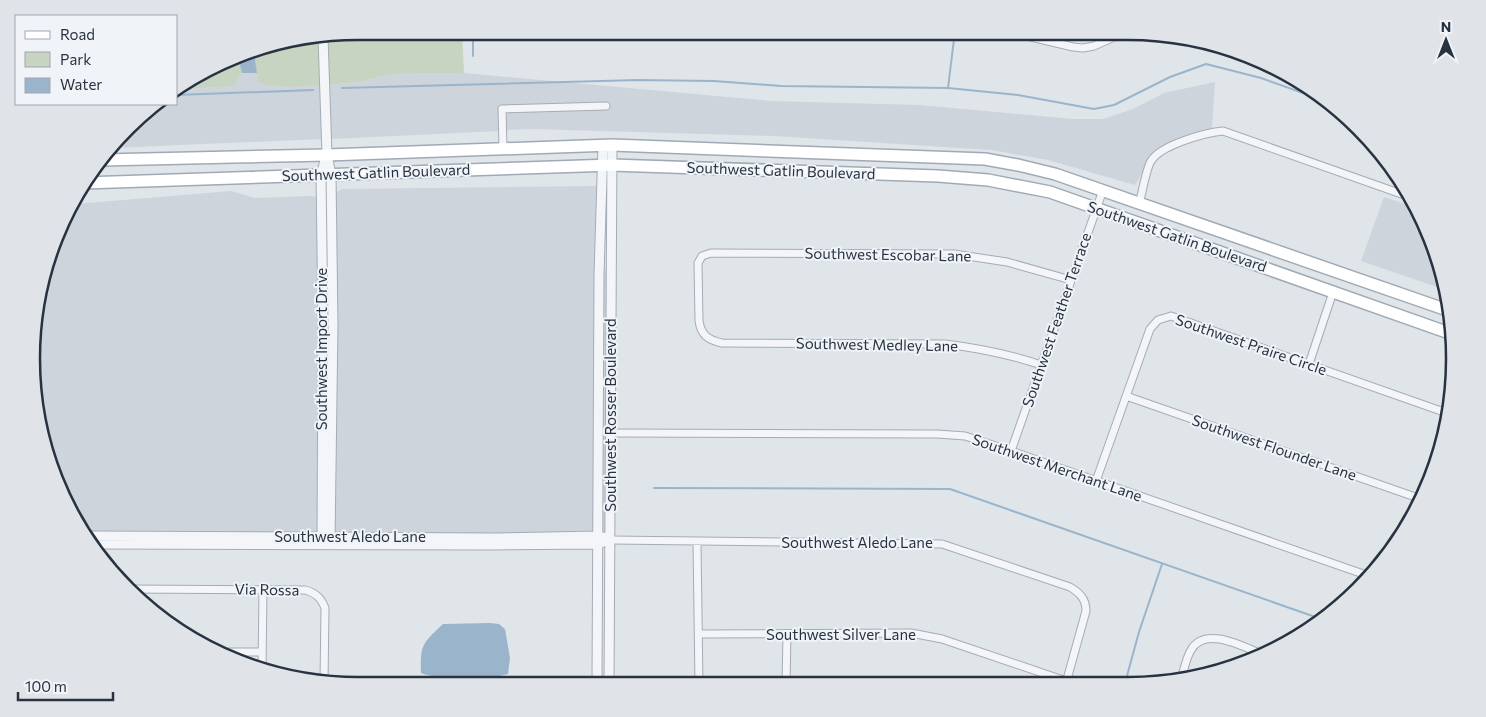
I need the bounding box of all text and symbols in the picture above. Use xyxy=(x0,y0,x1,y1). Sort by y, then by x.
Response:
legend xyxy=(15,15,178,105)
north arrow xyxy=(1421,15,1471,65)
text: N xyxy=(1441,18,1451,35)
text: Road xyxy=(60,25,95,43)
text: Park xyxy=(60,50,91,68)
text: Water xyxy=(60,75,102,93)
street label: Southwest Gatlin Boulevard xyxy=(686,158,876,182)
street label: Southwest Gatlin Boulevard xyxy=(281,160,471,184)
street label: Southwest Gatlin Boulevard xyxy=(1085,197,1269,275)
street label: Southwest Feather Terrace xyxy=(1018,230,1094,409)
street label: Southwest Escobar Lane xyxy=(804,244,972,264)
street label: Southwest Import Drive xyxy=(312,268,330,430)
street label: Southwest Praire Circle xyxy=(1173,310,1329,378)
street label: Southwest Rosser Boulevard xyxy=(601,318,619,512)
street label: Southwest Medley Lane xyxy=(796,334,958,354)
street label: Southwest Flounder Lane xyxy=(1190,410,1359,484)
street label: Southwest Merchant Lane xyxy=(970,429,1145,505)
street label: Southwest Aledo Lane xyxy=(274,527,426,545)
street label: Southwest Aledo Lane xyxy=(781,533,933,551)
street label: Via Rossa xyxy=(235,579,300,599)
street label: Southwest Silver Lane xyxy=(766,625,916,643)
scale bar xyxy=(18,670,112,702)
text: 100 m xyxy=(25,677,67,695)

